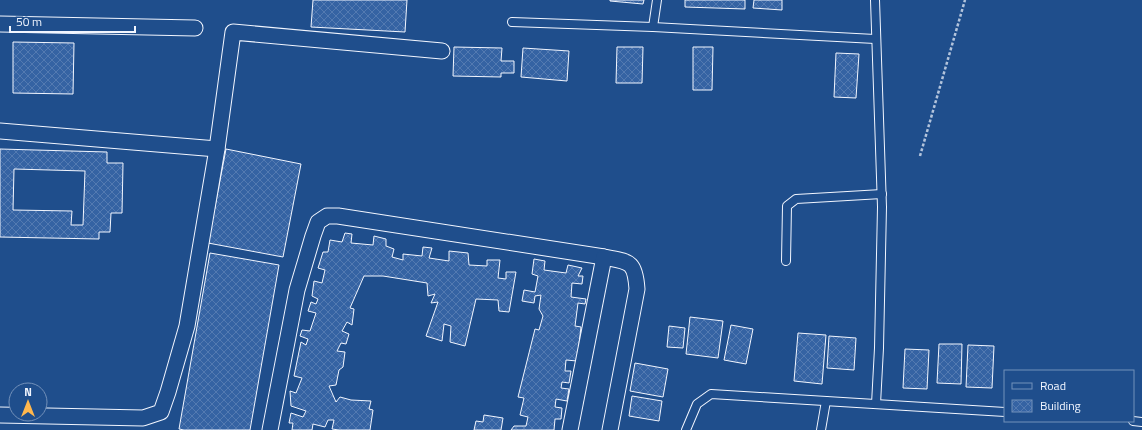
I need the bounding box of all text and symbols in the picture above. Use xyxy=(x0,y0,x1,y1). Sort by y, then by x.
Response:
scale bar xyxy=(10,8,135,34)
text: 50 m xyxy=(16,12,42,31)
legend xyxy=(1004,370,1134,422)
text: Road xyxy=(1040,376,1066,395)
north arrow xyxy=(8,382,48,422)
text: N xyxy=(24,384,32,400)
text: Building xyxy=(1040,396,1081,415)

